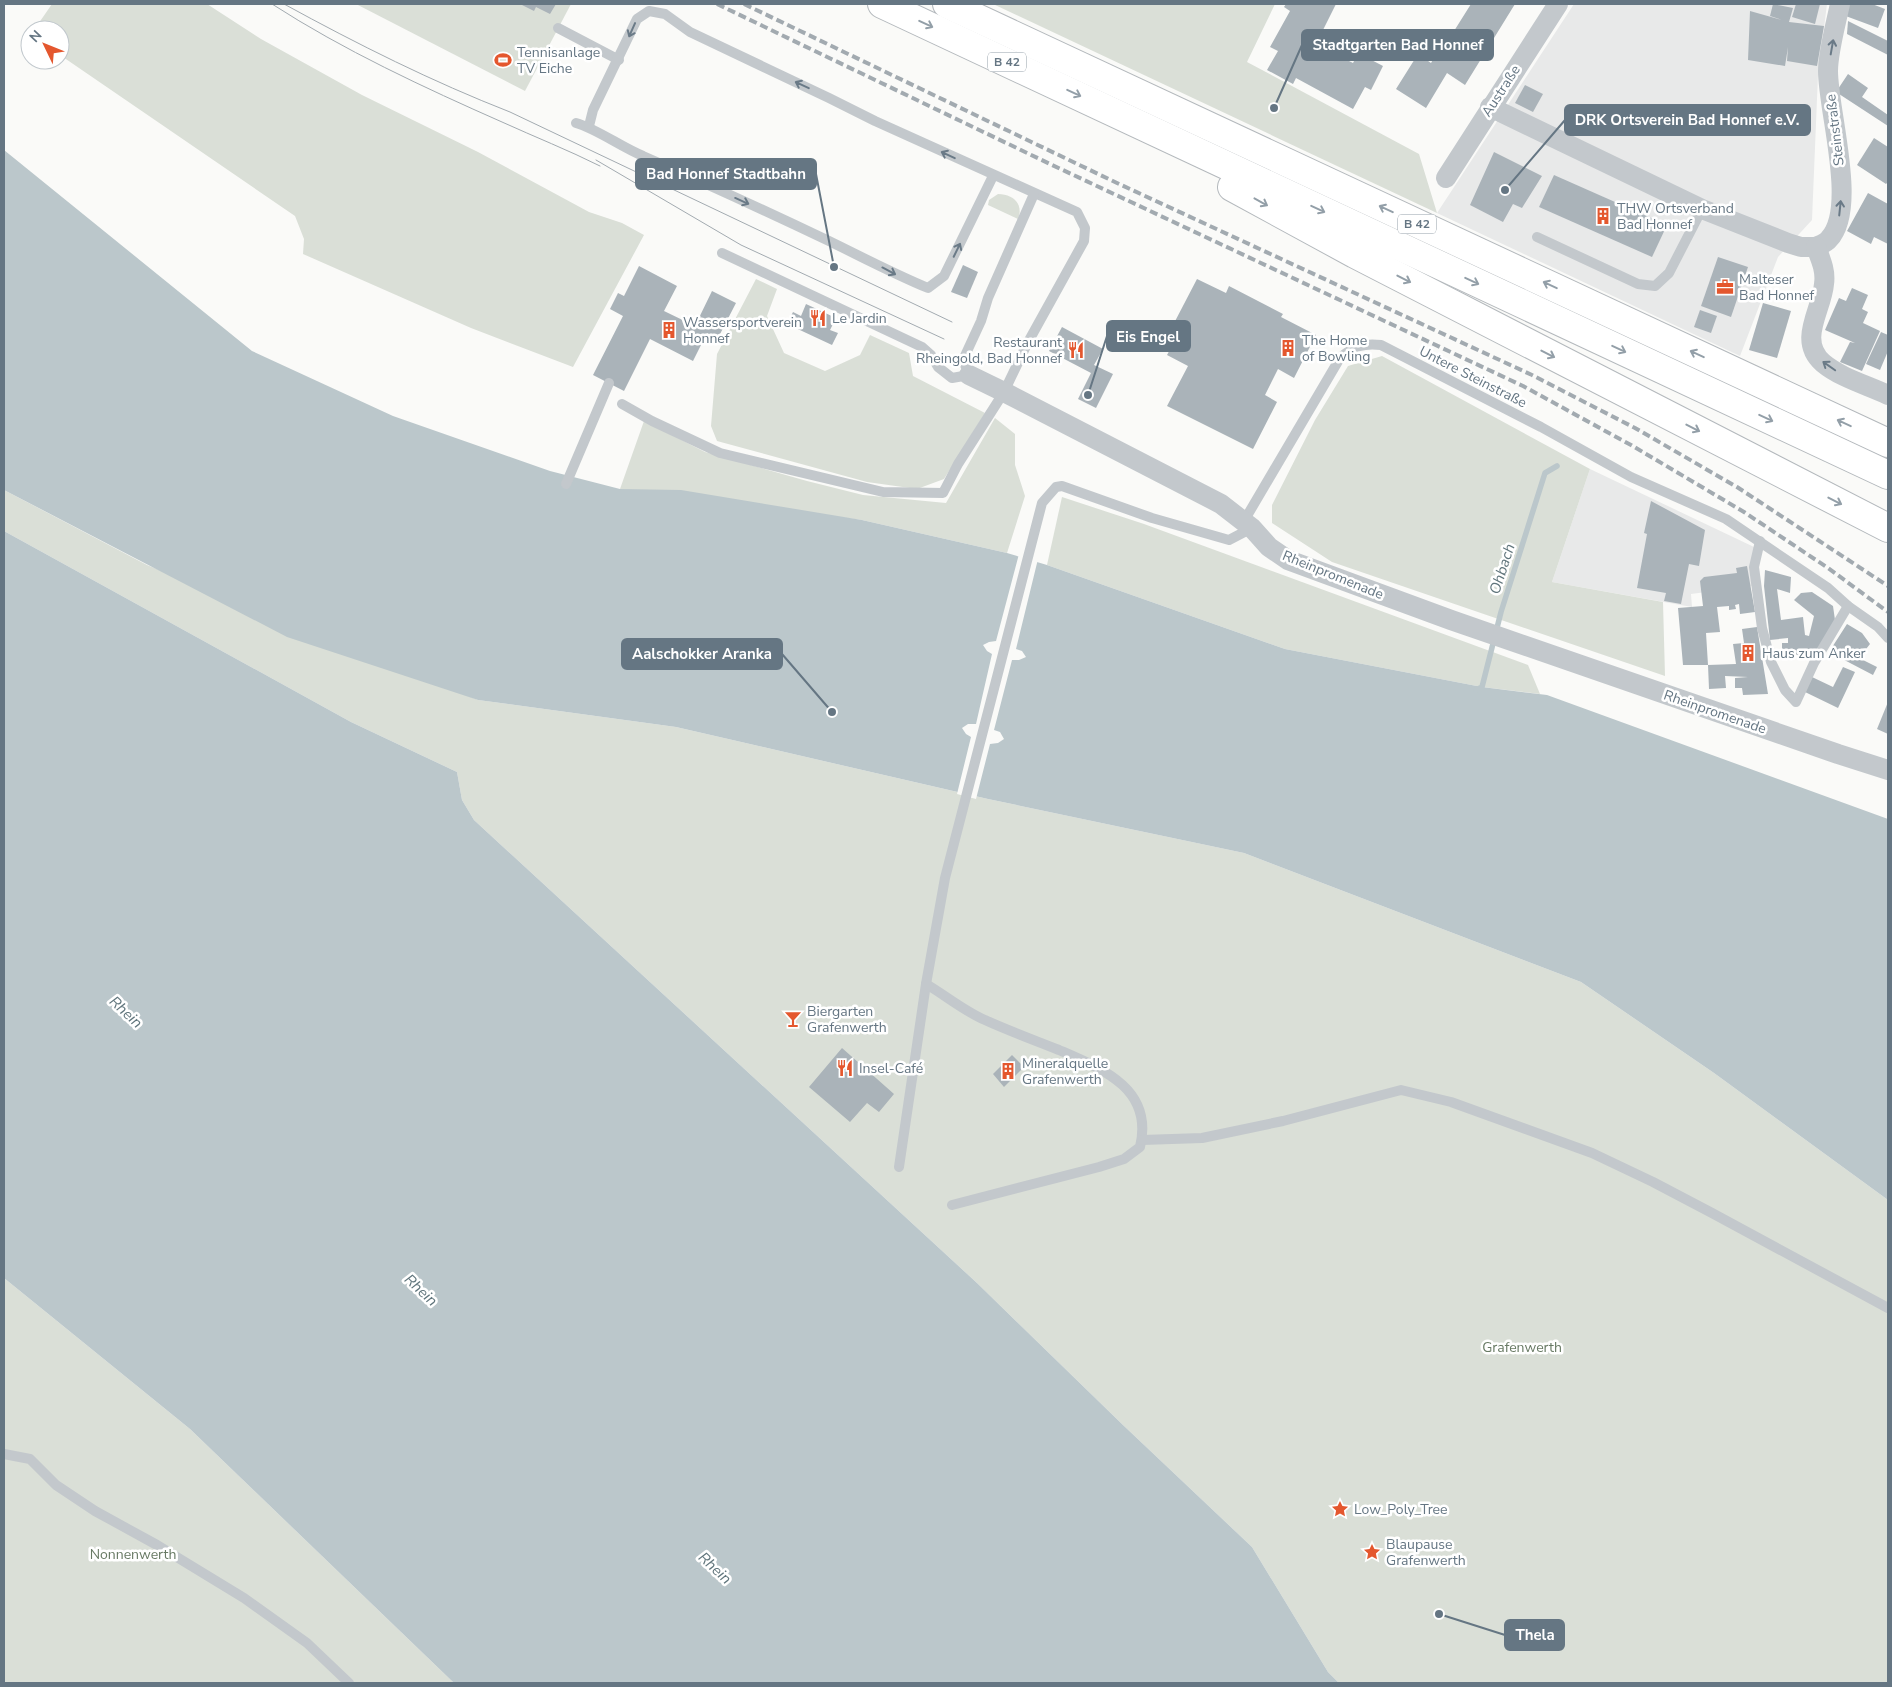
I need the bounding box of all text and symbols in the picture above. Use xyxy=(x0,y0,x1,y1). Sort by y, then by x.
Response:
north arrow xyxy=(20,20,70,70)
one-way arrow xyxy=(918,20,933,30)
one-way arrow xyxy=(627,22,636,37)
text: N xyxy=(25,26,46,47)
callout: Stadtgarten Bad Honnef xyxy=(1302,30,1493,60)
text: Stadtgarten Bad Honnef xyxy=(1312,35,1484,55)
one-way arrow xyxy=(1828,39,1838,55)
place label: Tennisanlage TV Eiche xyxy=(517,43,600,78)
sports icon: Tennisanlage TV Eiche xyxy=(493,50,513,70)
road number: B 42 xyxy=(988,52,1026,72)
street label: Austraße xyxy=(1477,61,1525,121)
one-way arrow xyxy=(795,79,810,89)
one-way arrow xyxy=(1066,89,1081,99)
street label: Steinstraße xyxy=(1821,93,1849,167)
callout: DRK Ortsverein Bad Honnef e.V. xyxy=(1565,105,1810,135)
text: DRK Ortsverein Bad Honnef e.V. xyxy=(1575,110,1799,130)
one-way arrow xyxy=(941,150,956,160)
callout: Bad Honnef Stadtbahn xyxy=(636,159,816,189)
text: Bad Honnef Stadtbahn xyxy=(646,164,806,184)
one-way arrow xyxy=(734,197,749,207)
one-way arrow xyxy=(1253,198,1267,208)
place label: THW Ortsverband Bad Honnef xyxy=(1617,199,1734,234)
one-way arrow xyxy=(1835,201,1845,217)
one-way arrow xyxy=(1310,204,1325,214)
one-way arrow xyxy=(1379,204,1394,214)
building icon: THW Ortsverband Bad Honnef xyxy=(1593,206,1613,226)
road number: B 42 xyxy=(1398,214,1436,233)
one-way arrow xyxy=(953,243,962,258)
one-way arrow xyxy=(881,267,896,276)
place label: Malteser Bad Honnef xyxy=(1739,270,1814,305)
one-way arrow xyxy=(1396,275,1411,284)
one-way arrow xyxy=(1464,276,1479,286)
office icon: Malteser Bad Honnef xyxy=(1715,277,1735,297)
one-way arrow xyxy=(1543,280,1558,290)
restaurant icon: Le Jardin xyxy=(808,308,828,328)
place label: Le Jardin xyxy=(832,309,887,328)
place label: Wassersportverein Honnef xyxy=(683,313,802,348)
building icon: Wassersportverein Honnef xyxy=(659,320,679,340)
callout: Eis Engel xyxy=(1107,321,1190,351)
text: Eis Engel xyxy=(1116,327,1180,347)
place label: The Home of Bowling xyxy=(1302,331,1370,366)
place label: Restaurant Rheingold, Bad Honnef xyxy=(916,333,1062,368)
building icon: The Home of Bowling xyxy=(1278,338,1298,358)
restaurant icon: Restaurant Rheingold, Bad Honnef xyxy=(1066,340,1086,360)
street label: Untere Steinstraße xyxy=(1416,342,1530,412)
one-way arrow xyxy=(1611,345,1626,355)
one-way arrow xyxy=(1690,349,1705,358)
one-way arrow xyxy=(1540,350,1555,359)
one-way arrow xyxy=(1822,361,1836,371)
one-way arrow xyxy=(1758,414,1773,423)
one-way arrow xyxy=(1837,417,1852,427)
one-way arrow xyxy=(1685,423,1700,433)
one-way arrow xyxy=(1827,497,1842,506)
water label: Ohbach xyxy=(1484,541,1520,597)
street label: Rheinpromenade xyxy=(1280,546,1386,604)
callout: Aalschokker Aranka xyxy=(622,639,782,669)
building icon: Haus zum Anker xyxy=(1738,643,1758,663)
text: Aalschokker Aranka xyxy=(632,644,772,664)
place label: Haus zum Anker xyxy=(1762,644,1866,663)
street label: Rheinpromenade xyxy=(1661,686,1769,738)
water label: Rhein xyxy=(105,992,147,1032)
place label: Biergarten Grafenwerth xyxy=(807,1002,887,1037)
bar icon: Biergarten Grafenwerth xyxy=(783,1009,803,1029)
place label: Mineralquelle Grafenwerth xyxy=(1022,1054,1108,1089)
restaurant icon: Insel-Café xyxy=(835,1058,855,1078)
place label: Insel-Café xyxy=(859,1059,923,1078)
building icon: Mineralquelle Grafenwerth xyxy=(998,1061,1018,1081)
water label: Rhein xyxy=(400,1270,442,1310)
park label: Grafenwerth xyxy=(1482,1338,1562,1357)
place icon: Low_Poly_Tree xyxy=(1330,1499,1350,1519)
place label: Low_Poly_Tree xyxy=(1354,1500,1447,1519)
place label: Blaupause Grafenwerth xyxy=(1386,1535,1466,1570)
place icon: Blaupause Grafenwerth xyxy=(1362,1542,1382,1562)
park label: Nonnenwerth xyxy=(90,1545,176,1564)
water label: Rhein xyxy=(694,1548,736,1588)
callout: Thela xyxy=(1505,1620,1564,1650)
text: Thela xyxy=(1515,1625,1555,1645)

